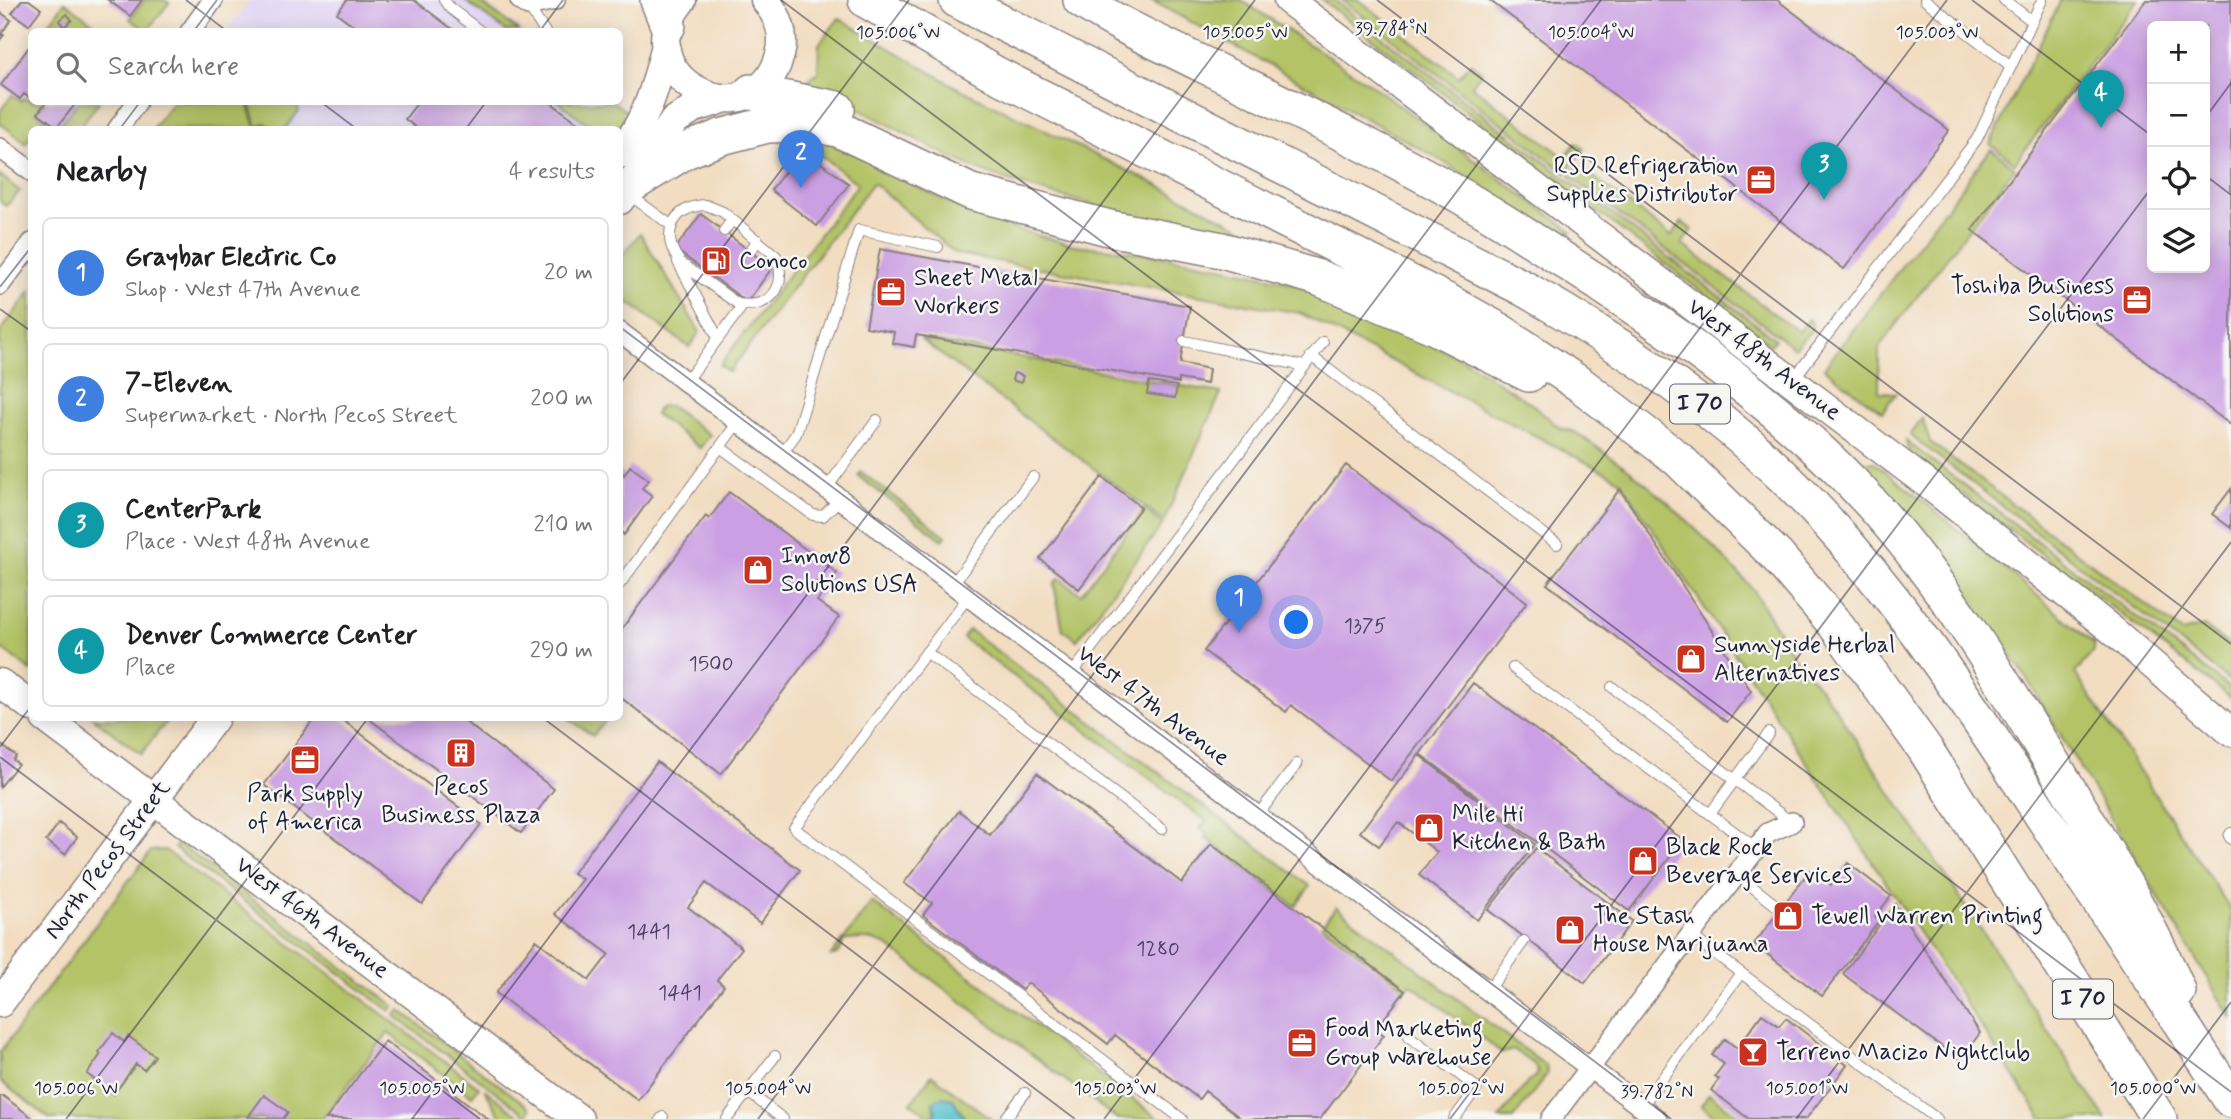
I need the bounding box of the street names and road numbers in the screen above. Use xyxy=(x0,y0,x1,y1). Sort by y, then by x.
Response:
street label: West 48th Avenue xyxy=(1681,292,1847,428)
road number: I 70 xyxy=(1670,384,1730,424)
street label: West 47th Avenue xyxy=(1070,638,1236,774)
street label: North Pecos Street xyxy=(38,774,178,946)
street label: West 46th Avenue xyxy=(229,850,395,986)
road number: I 70 xyxy=(2053,980,2113,1018)

